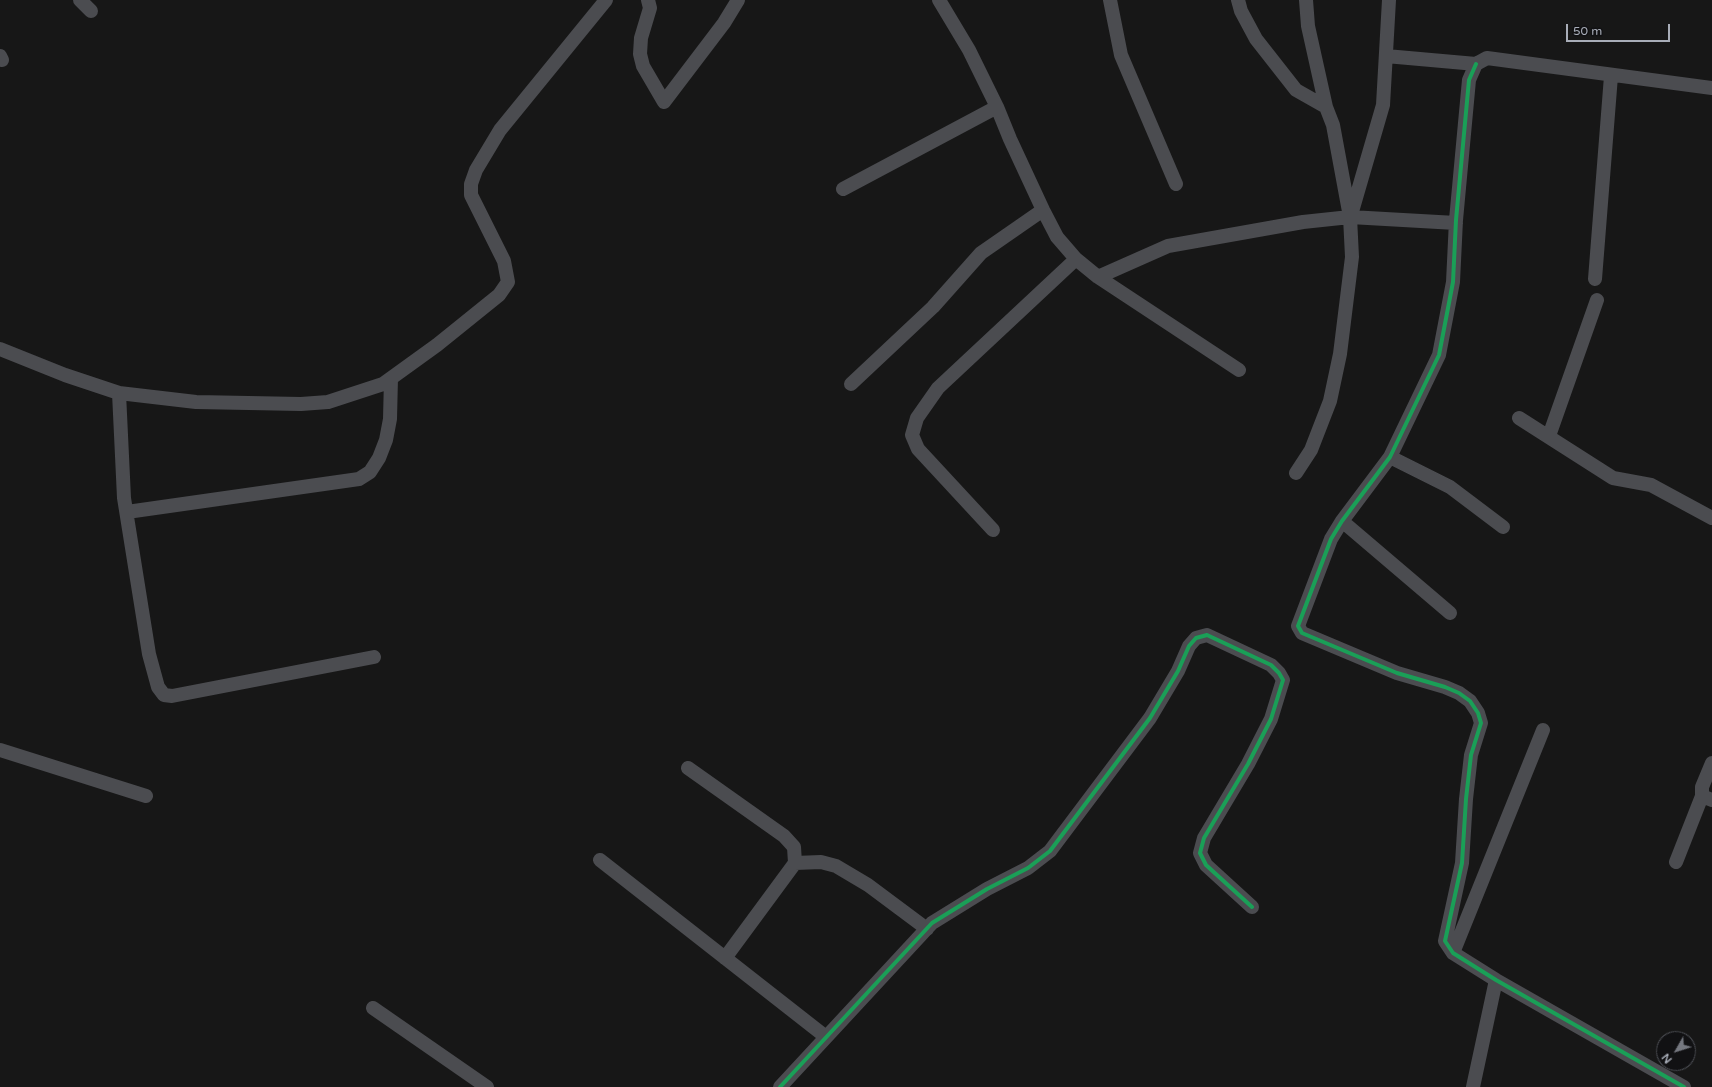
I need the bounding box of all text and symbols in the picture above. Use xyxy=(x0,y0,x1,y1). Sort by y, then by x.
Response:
scale bar xyxy=(1568,16,1672,42)
text: 50 m xyxy=(1573,24,1602,38)
north arrow xyxy=(1656,1031,1696,1071)
text: N xyxy=(1659,1051,1675,1066)

